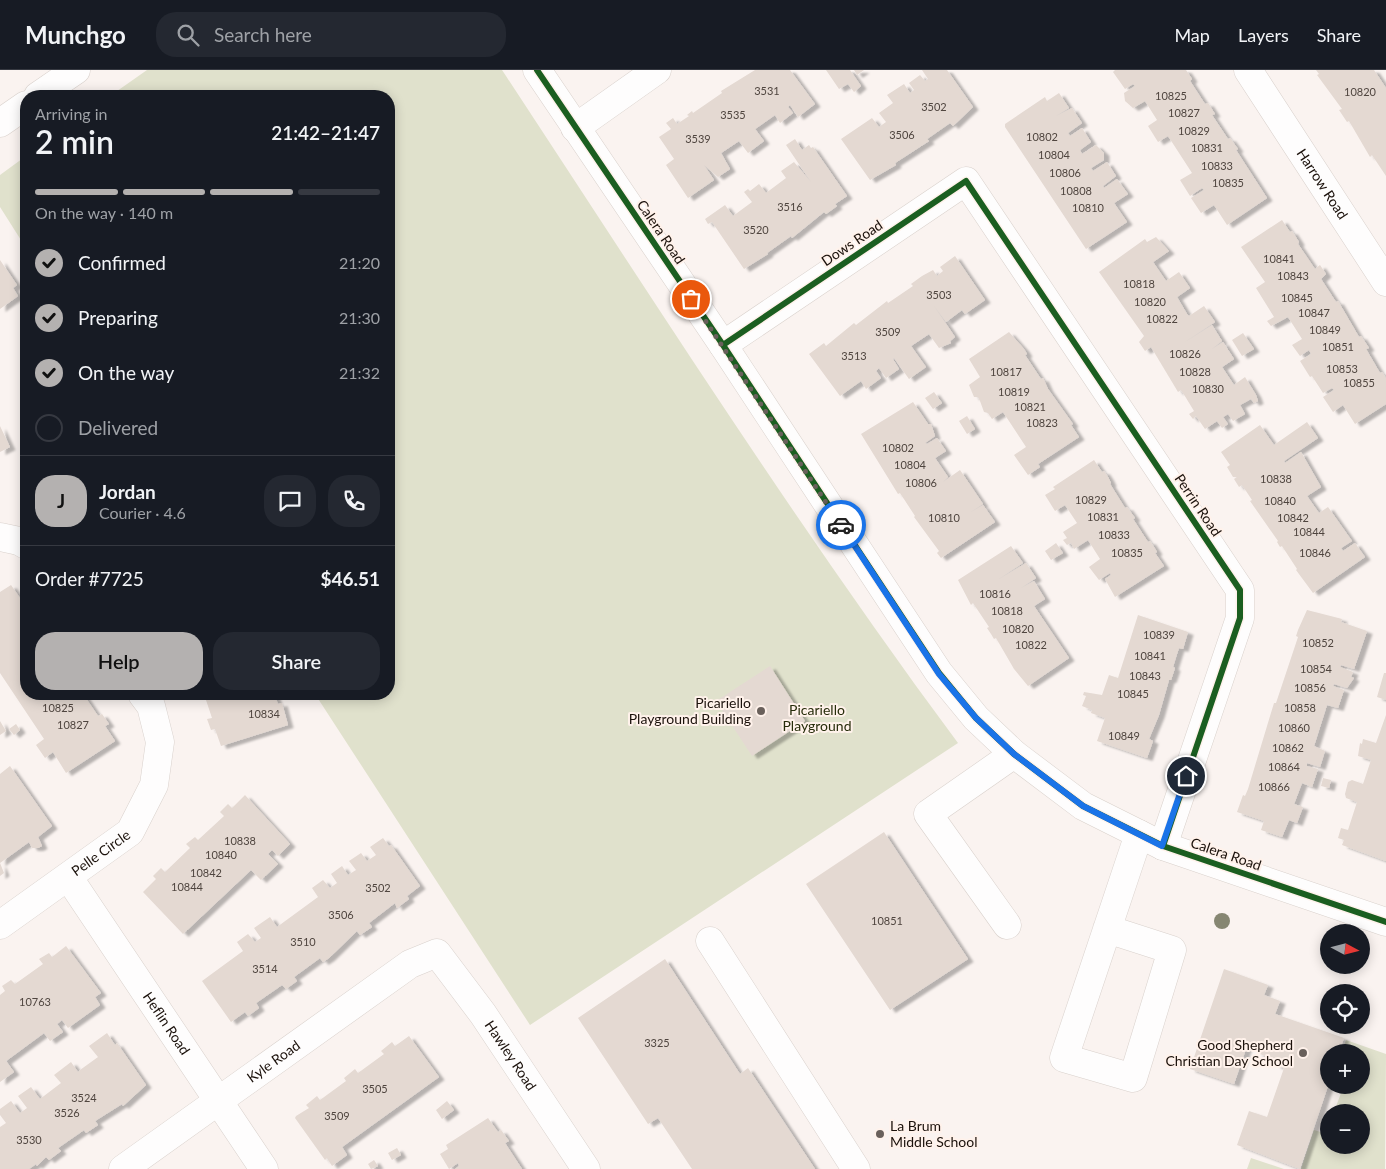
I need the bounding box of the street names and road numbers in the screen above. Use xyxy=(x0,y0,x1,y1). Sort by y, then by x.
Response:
street label: Harrow Road xyxy=(1293,145,1352,222)
street label: Calera Road xyxy=(634,196,689,267)
street label: Dows Road xyxy=(818,216,886,269)
street label: Perrin Road xyxy=(1171,470,1225,539)
street label: Pelle Circle xyxy=(68,826,133,879)
street label: Calera Road xyxy=(1189,834,1264,874)
street label: Heflin Road xyxy=(140,988,194,1058)
street label: Hawley Road xyxy=(482,1017,540,1093)
street label: Kyle Road xyxy=(243,1036,303,1086)

